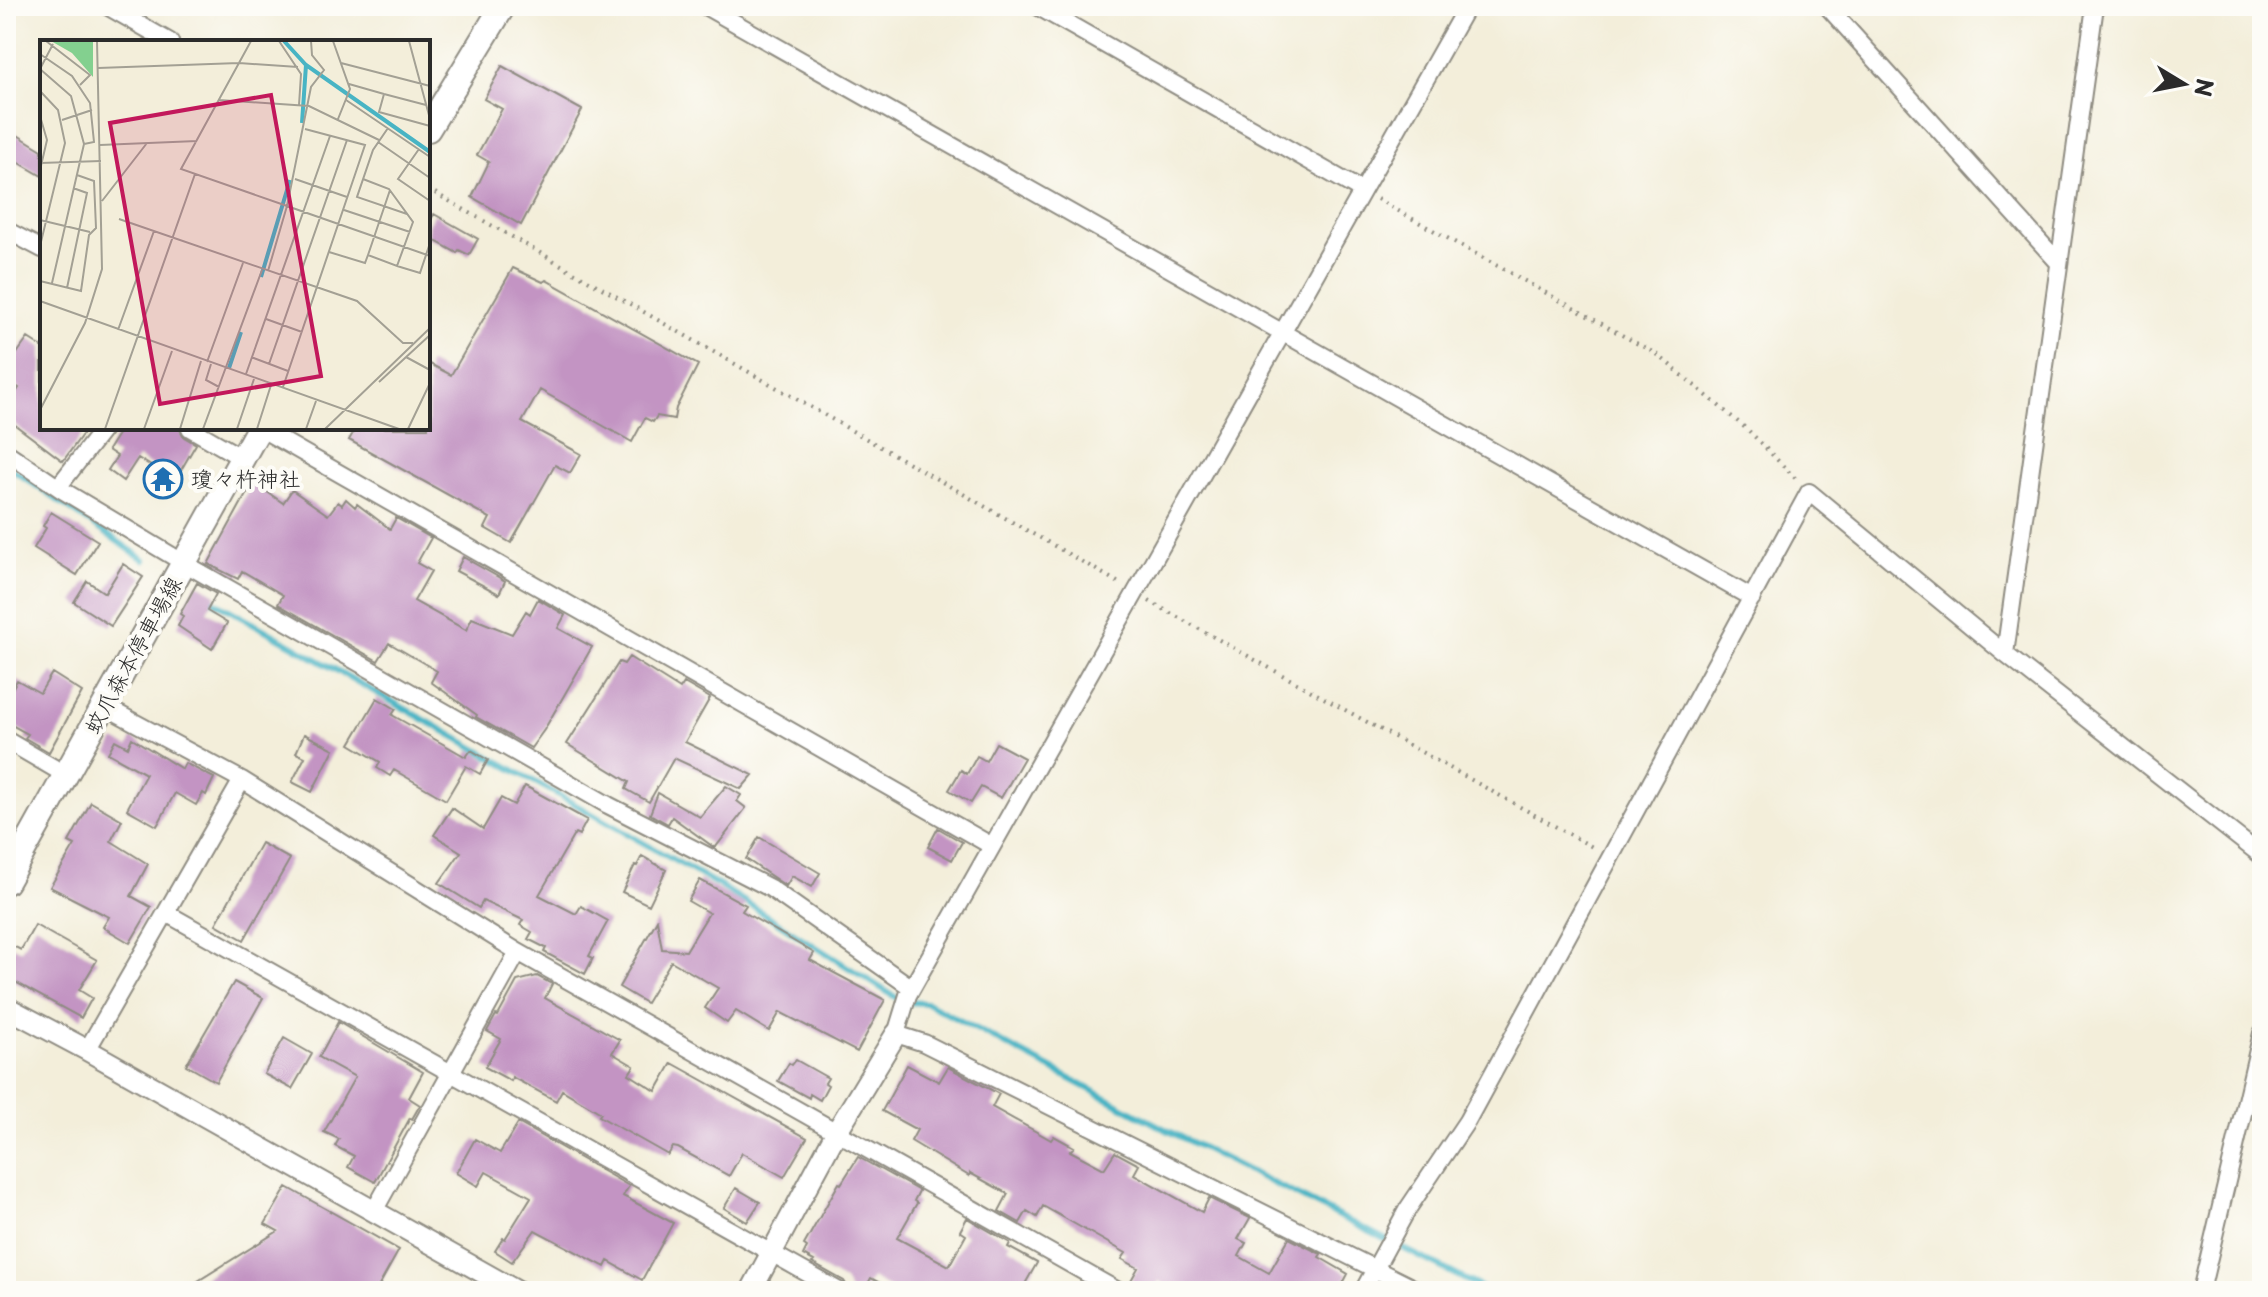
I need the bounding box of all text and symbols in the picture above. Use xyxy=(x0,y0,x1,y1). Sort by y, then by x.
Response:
inset map xyxy=(40,40,430,430)
north arrow xyxy=(2144,44,2224,124)
text: N xyxy=(2187,76,2223,99)
temple icon: 瓊々杵神社 xyxy=(142,458,184,500)
place label: 瓊々杵神社 xyxy=(191,461,301,494)
street label: 蚊爪森本停車場線 xyxy=(75,569,189,739)

